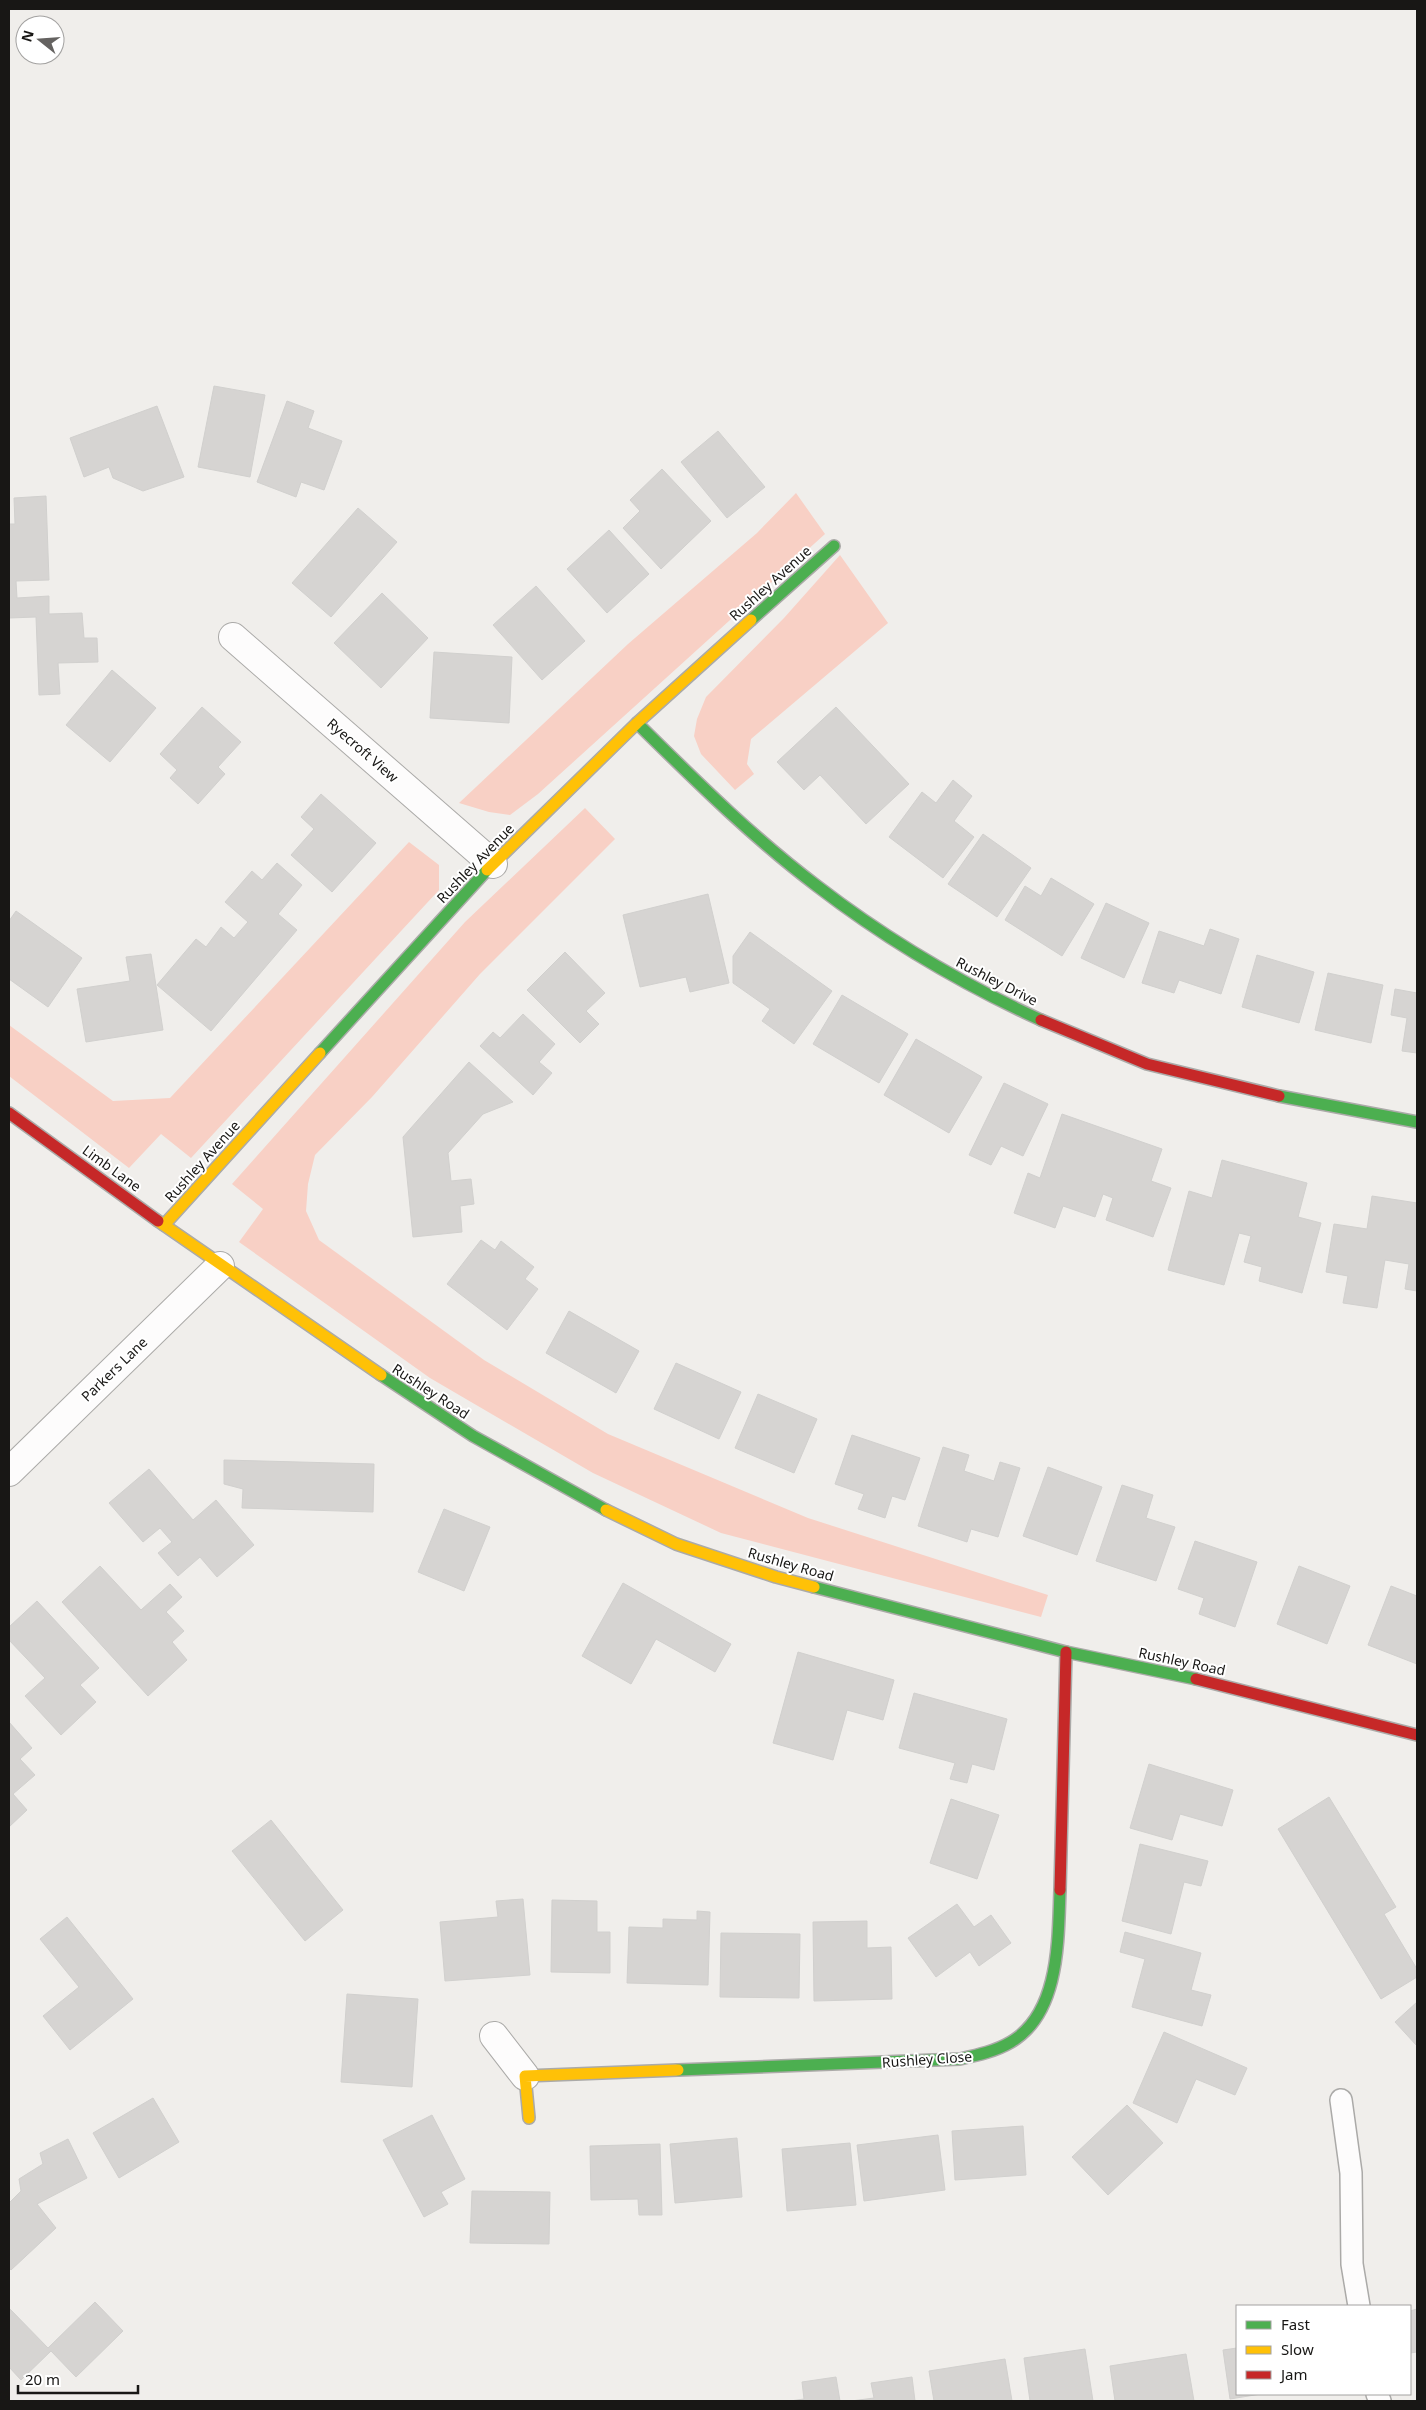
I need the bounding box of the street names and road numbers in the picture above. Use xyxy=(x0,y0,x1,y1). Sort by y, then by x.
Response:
street label: Rushley Avenue xyxy=(725,541,815,625)
street label: Ryecroft View xyxy=(323,714,403,786)
street label: Rushley Avenue xyxy=(432,819,518,907)
street label: Rushley Drive xyxy=(953,952,1041,1010)
street label: Rushley Avenue xyxy=(160,1116,244,1206)
street label: Limb Lane xyxy=(79,1140,145,1196)
street label: Parkers Lane xyxy=(77,1332,151,1405)
street label: Rushley Road xyxy=(389,1359,473,1423)
street label: Rushley Road xyxy=(746,1543,836,1585)
street label: Rushley Road xyxy=(1137,1643,1227,1679)
street label: Rushley Close xyxy=(881,2046,973,2072)

